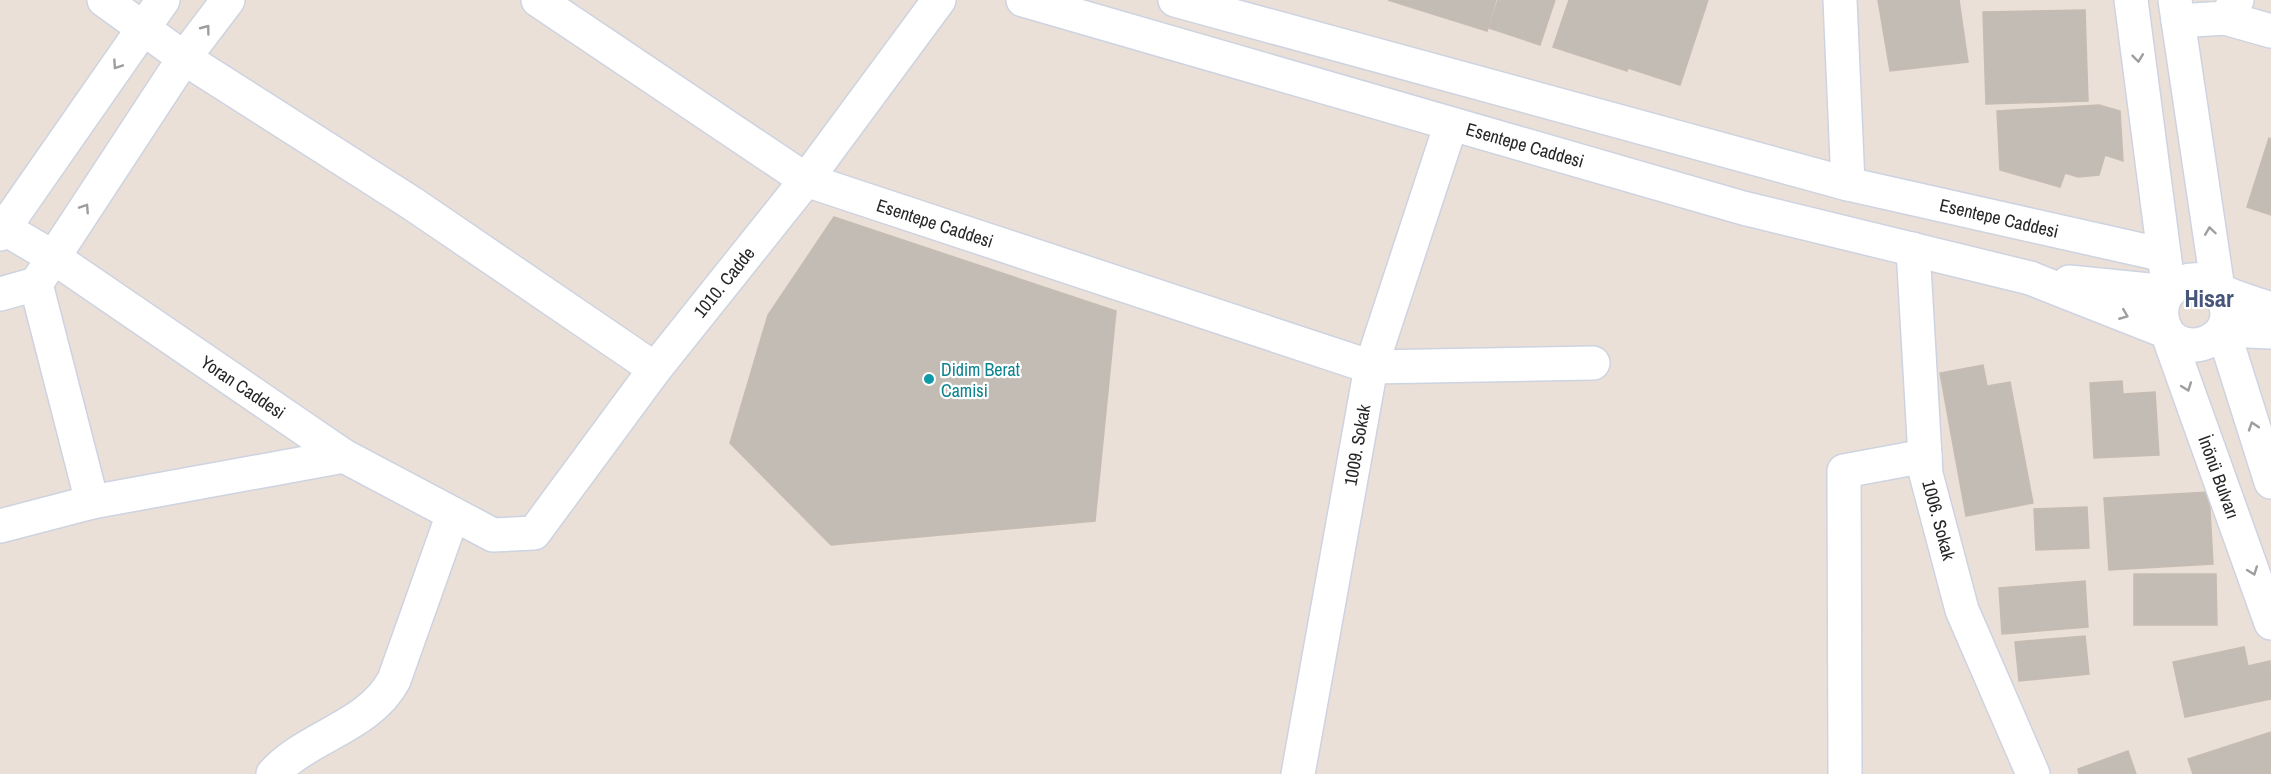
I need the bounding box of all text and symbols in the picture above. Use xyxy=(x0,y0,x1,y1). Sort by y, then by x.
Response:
one-way arrow xyxy=(198,25,209,36)
one-way arrow xyxy=(2132,53,2144,63)
one-way arrow xyxy=(113,58,124,69)
street label: Esentepe Caddesi xyxy=(1463,116,1587,174)
street label: Esentepe Caddesi xyxy=(873,192,997,254)
street label: Esentepe Caddesi xyxy=(1937,192,2061,244)
one-way arrow xyxy=(78,204,89,215)
one-way arrow xyxy=(2204,227,2216,236)
street label: 1010. Cadde xyxy=(688,241,760,323)
district label: Hisar xyxy=(2184,282,2234,314)
one-way arrow xyxy=(2118,308,2129,320)
street label: Yoran Caddesi xyxy=(196,349,290,425)
place label: Didim Berat Camisi xyxy=(941,357,1020,403)
marker: Didim Berat Camisi xyxy=(922,372,936,386)
one-way arrow xyxy=(2180,381,2193,392)
street label: 1009. Sokak xyxy=(1338,402,1377,488)
one-way arrow xyxy=(2248,421,2260,432)
street label: İnönü Bulvarı xyxy=(2192,432,2246,522)
street label: 1006. Sokak xyxy=(1916,477,1962,563)
one-way arrow xyxy=(2245,565,2258,576)

